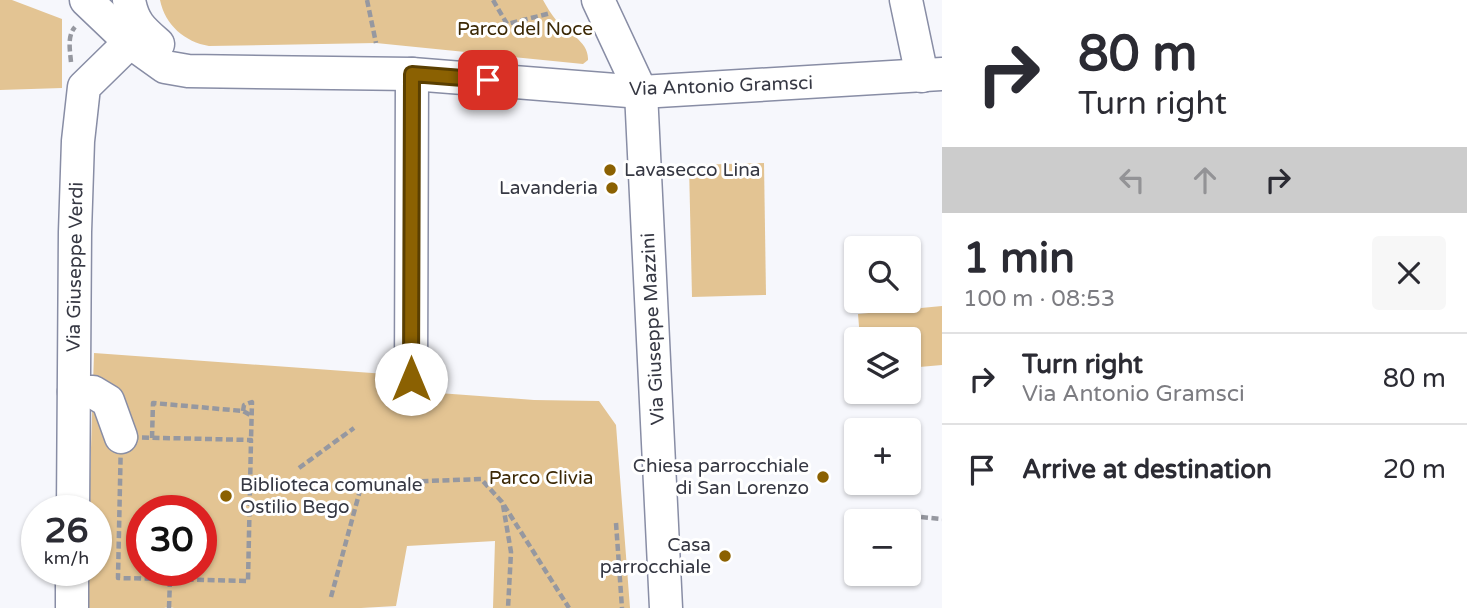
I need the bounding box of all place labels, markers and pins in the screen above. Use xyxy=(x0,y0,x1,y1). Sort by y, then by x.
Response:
pin xyxy=(458,50,518,110)
place label: Lavasecco Lina xyxy=(624,159,760,181)
marker: Lavasecco Lina xyxy=(602,162,618,178)
place label: Lavanderia xyxy=(499,177,598,199)
marker: Lavanderia xyxy=(604,180,620,196)
place label: Chiesa parrocchiale di San Lorenzo xyxy=(633,455,809,499)
marker: Chiesa parrocchiale di San Lorenzo xyxy=(815,469,831,485)
place label: Biblioteca comunale Ostilio Bego xyxy=(240,474,423,518)
marker: Biblioteca comunale Ostilio Bego xyxy=(218,488,234,504)
place label: Casa parrocchiale xyxy=(600,534,711,578)
marker: Casa parrocchiale xyxy=(717,548,733,564)

